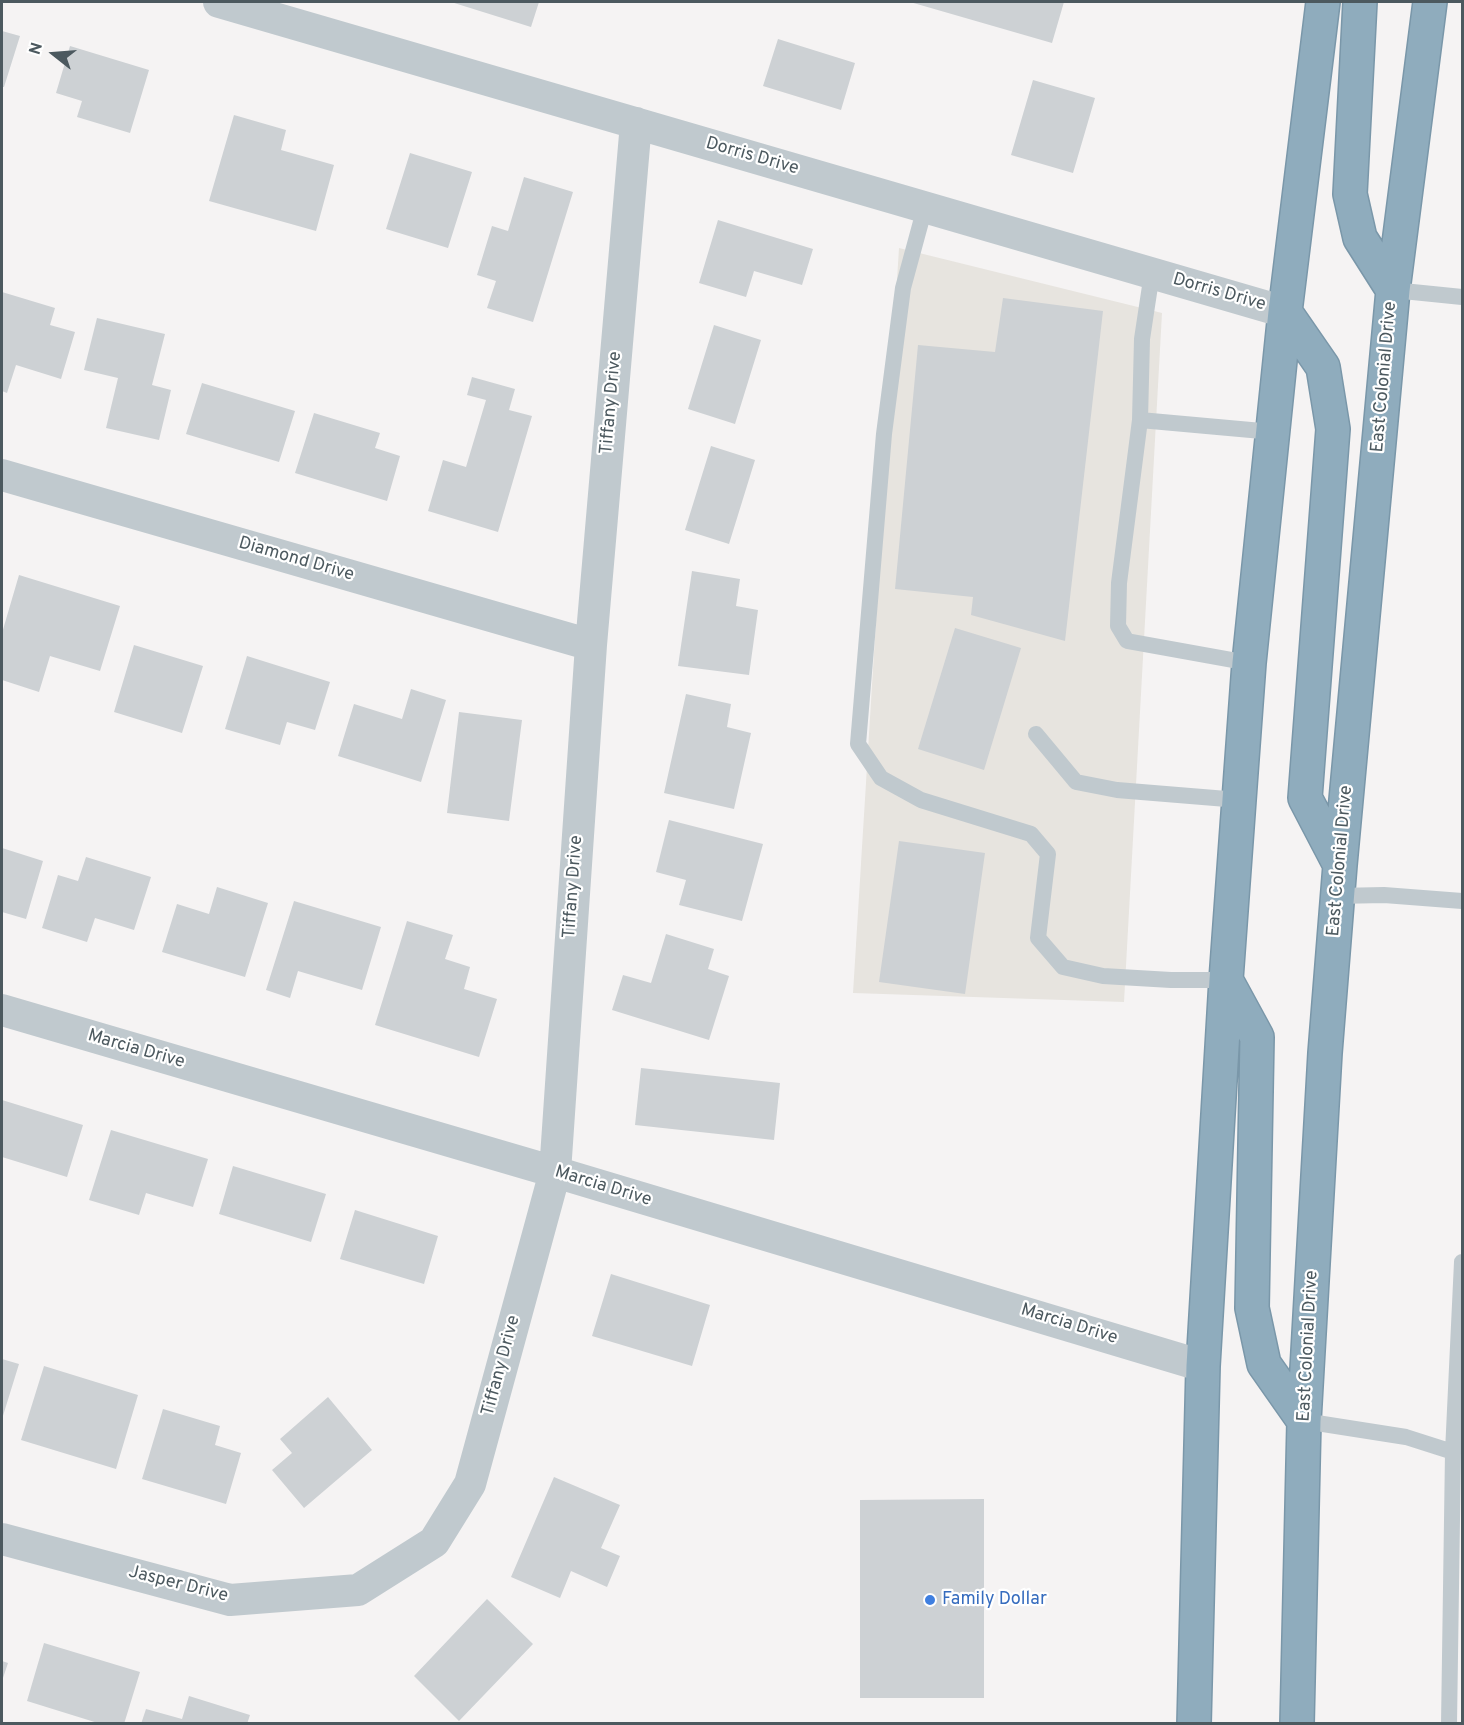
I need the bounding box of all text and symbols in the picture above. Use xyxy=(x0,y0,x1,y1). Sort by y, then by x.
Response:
north arrow xyxy=(24,24,84,84)
text: N xyxy=(26,40,48,57)
street label: Dorris Drive xyxy=(703,133,801,181)
street label: Dorris Drive xyxy=(1170,269,1268,317)
street label: East Colonial Drive xyxy=(1368,301,1402,453)
street label: Tiffany Drive xyxy=(597,351,627,455)
street label: Diamond Drive xyxy=(236,533,356,587)
street label: East Colonial Drive xyxy=(1324,785,1358,937)
street label: Tiffany Drive xyxy=(560,835,588,939)
street label: Marcia Drive xyxy=(85,1026,187,1074)
street label: Marcia Drive xyxy=(552,1162,654,1212)
street label: East Colonial Drive xyxy=(1294,1270,1324,1422)
street label: Marcia Drive xyxy=(1018,1300,1120,1350)
street label: Tiffany Drive xyxy=(478,1313,526,1419)
street label: Jasper Drive xyxy=(126,1562,230,1608)
place label: Family Dollar xyxy=(942,1589,1047,1611)
marker: Family Dollar xyxy=(923,1593,937,1607)

